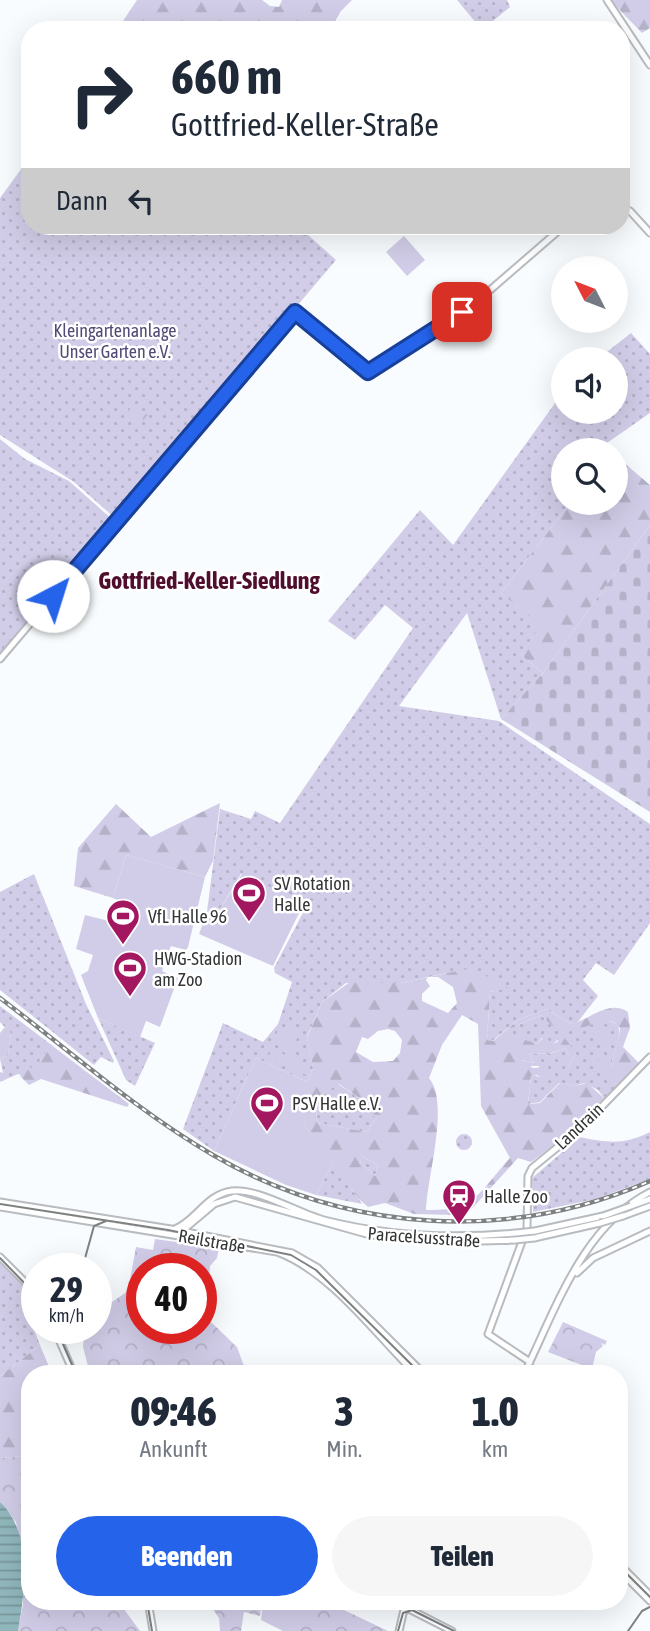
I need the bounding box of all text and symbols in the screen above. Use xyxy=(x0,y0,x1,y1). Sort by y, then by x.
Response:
text: 660 m xyxy=(171,48,282,104)
icon: right xyxy=(56,49,147,140)
text: Gottfried-Keller-Straße xyxy=(171,106,439,143)
icon: left xyxy=(122,182,160,220)
text: Dann xyxy=(56,186,108,216)
north arrow xyxy=(551,256,628,332)
map controls xyxy=(551,256,628,515)
pin xyxy=(432,282,492,342)
icon: arrive xyxy=(443,293,481,331)
park label: Kleingartenanlage Unser Garten e.V. xyxy=(53,320,177,362)
button: sound xyxy=(551,347,628,424)
button: search xyxy=(551,438,628,515)
position arrow xyxy=(16,559,90,633)
district label: Gottfried-Keller-Siedlung xyxy=(98,567,320,594)
place label: SV Rotation Halle xyxy=(274,873,350,915)
sports icon: SV Rotation Halle xyxy=(230,874,268,923)
sports icon: VfL Halle 96 xyxy=(104,897,142,946)
place label: VfL Halle 96 xyxy=(148,906,227,927)
place label: HWG-Stadion am Zoo xyxy=(154,948,242,990)
sports icon: HWG-Stadion am Zoo xyxy=(111,949,149,998)
sports icon: PSV Halle e.V. xyxy=(248,1084,286,1133)
place label: PSV Halle e.V. xyxy=(292,1093,381,1114)
street label: Landrain xyxy=(550,1098,608,1154)
station icon: Halle Zoo xyxy=(440,1177,478,1226)
place label: Halle Zoo xyxy=(484,1186,548,1207)
street label: Paracelsusstraße xyxy=(367,1223,481,1251)
street label: Reilstraße xyxy=(177,1225,247,1257)
speed limit sign: 40 xyxy=(126,1253,217,1344)
text: 29 xyxy=(50,1269,83,1309)
text: km/h xyxy=(49,1305,84,1326)
text: 09:46 xyxy=(130,1387,217,1435)
text: 3 xyxy=(334,1387,354,1435)
text: 1.0 xyxy=(472,1387,519,1435)
text: Ankunft xyxy=(140,1436,208,1462)
text: Min. xyxy=(326,1436,362,1462)
text: km xyxy=(482,1436,508,1462)
button: Beenden xyxy=(56,1516,318,1596)
button: Teilen xyxy=(332,1516,593,1596)

